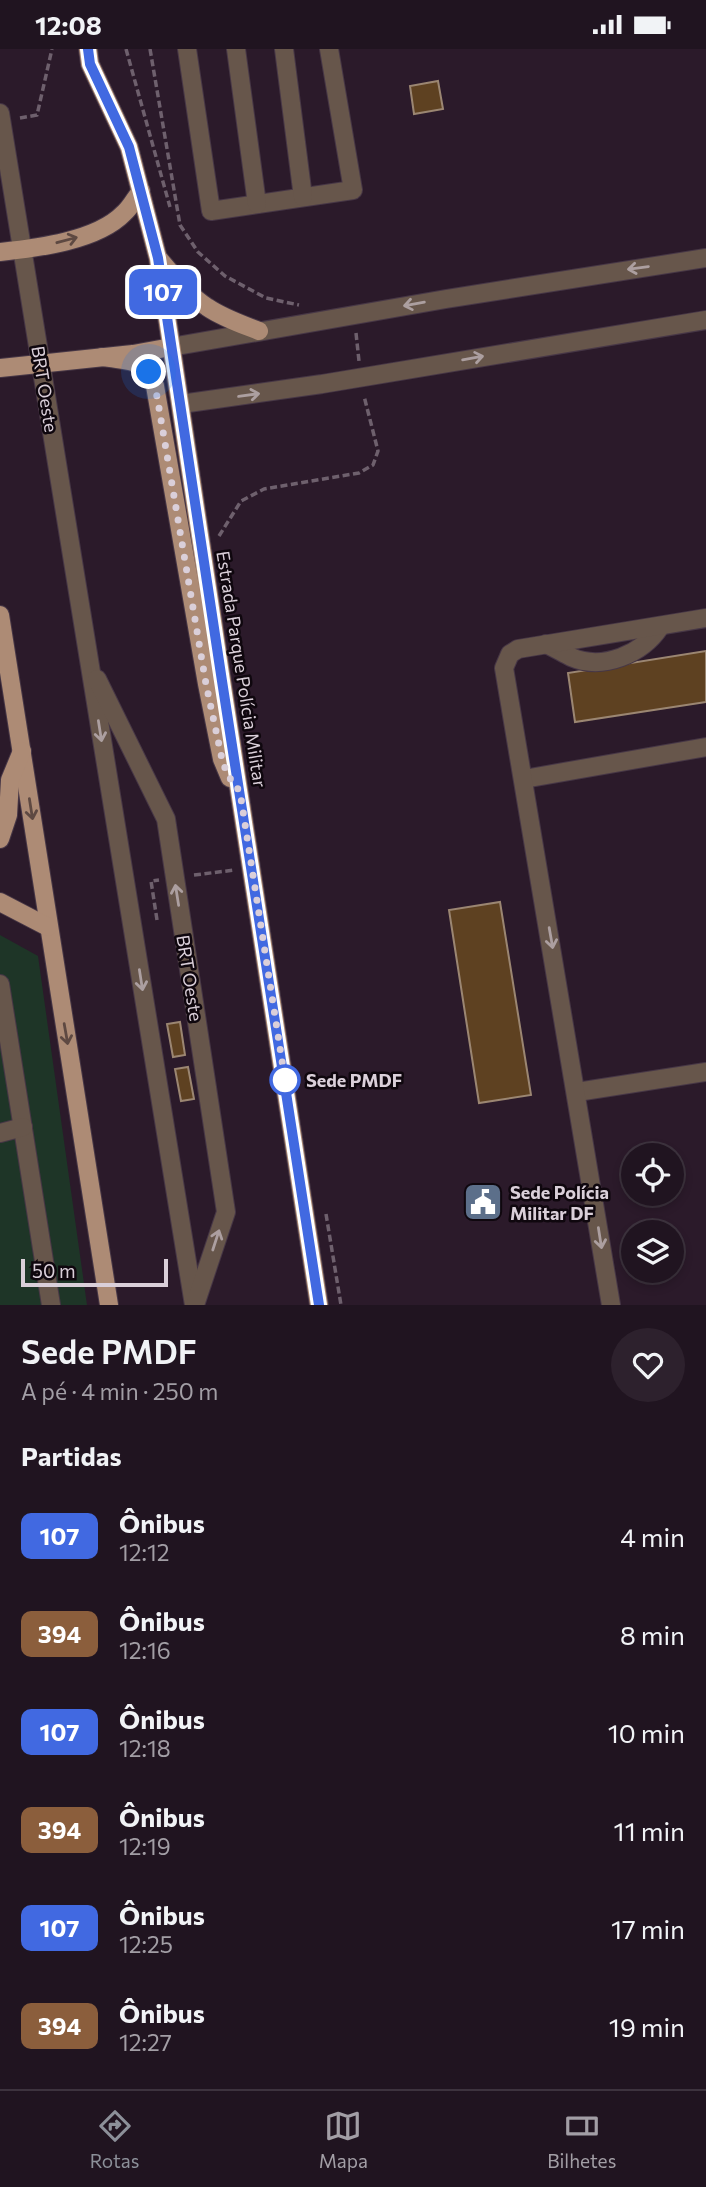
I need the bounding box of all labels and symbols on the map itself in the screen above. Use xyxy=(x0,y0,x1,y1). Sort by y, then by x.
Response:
one-way arrow xyxy=(55,233,78,246)
one-way arrow xyxy=(628,262,650,275)
line badge: 107 xyxy=(123,269,203,315)
one-way arrow xyxy=(403,298,426,311)
street label: BRT Oeste xyxy=(27,344,63,434)
one-way arrow xyxy=(461,351,484,364)
your location xyxy=(131,354,166,389)
one-way arrow xyxy=(237,388,260,401)
street label: Estrada Parque Polícia Militar xyxy=(212,549,272,789)
one-way arrow xyxy=(94,719,107,742)
one-way arrow xyxy=(24,797,37,820)
one-way arrow xyxy=(170,884,183,907)
one-way arrow xyxy=(544,926,558,949)
street label: BRT Oeste xyxy=(172,933,208,1023)
one-way arrow xyxy=(135,968,148,991)
one-way arrow xyxy=(60,1022,73,1045)
marker: Sede PMDF xyxy=(270,1065,300,1095)
place label: Sede PMDF xyxy=(306,1069,402,1091)
public building icon: Sede Polícia Militar DF xyxy=(462,1181,504,1223)
place label: Sede Polícia Militar DF xyxy=(510,1181,609,1224)
one-way arrow xyxy=(594,1226,607,1249)
one-way arrow xyxy=(211,1230,223,1252)
scale bar xyxy=(21,1256,168,1288)

